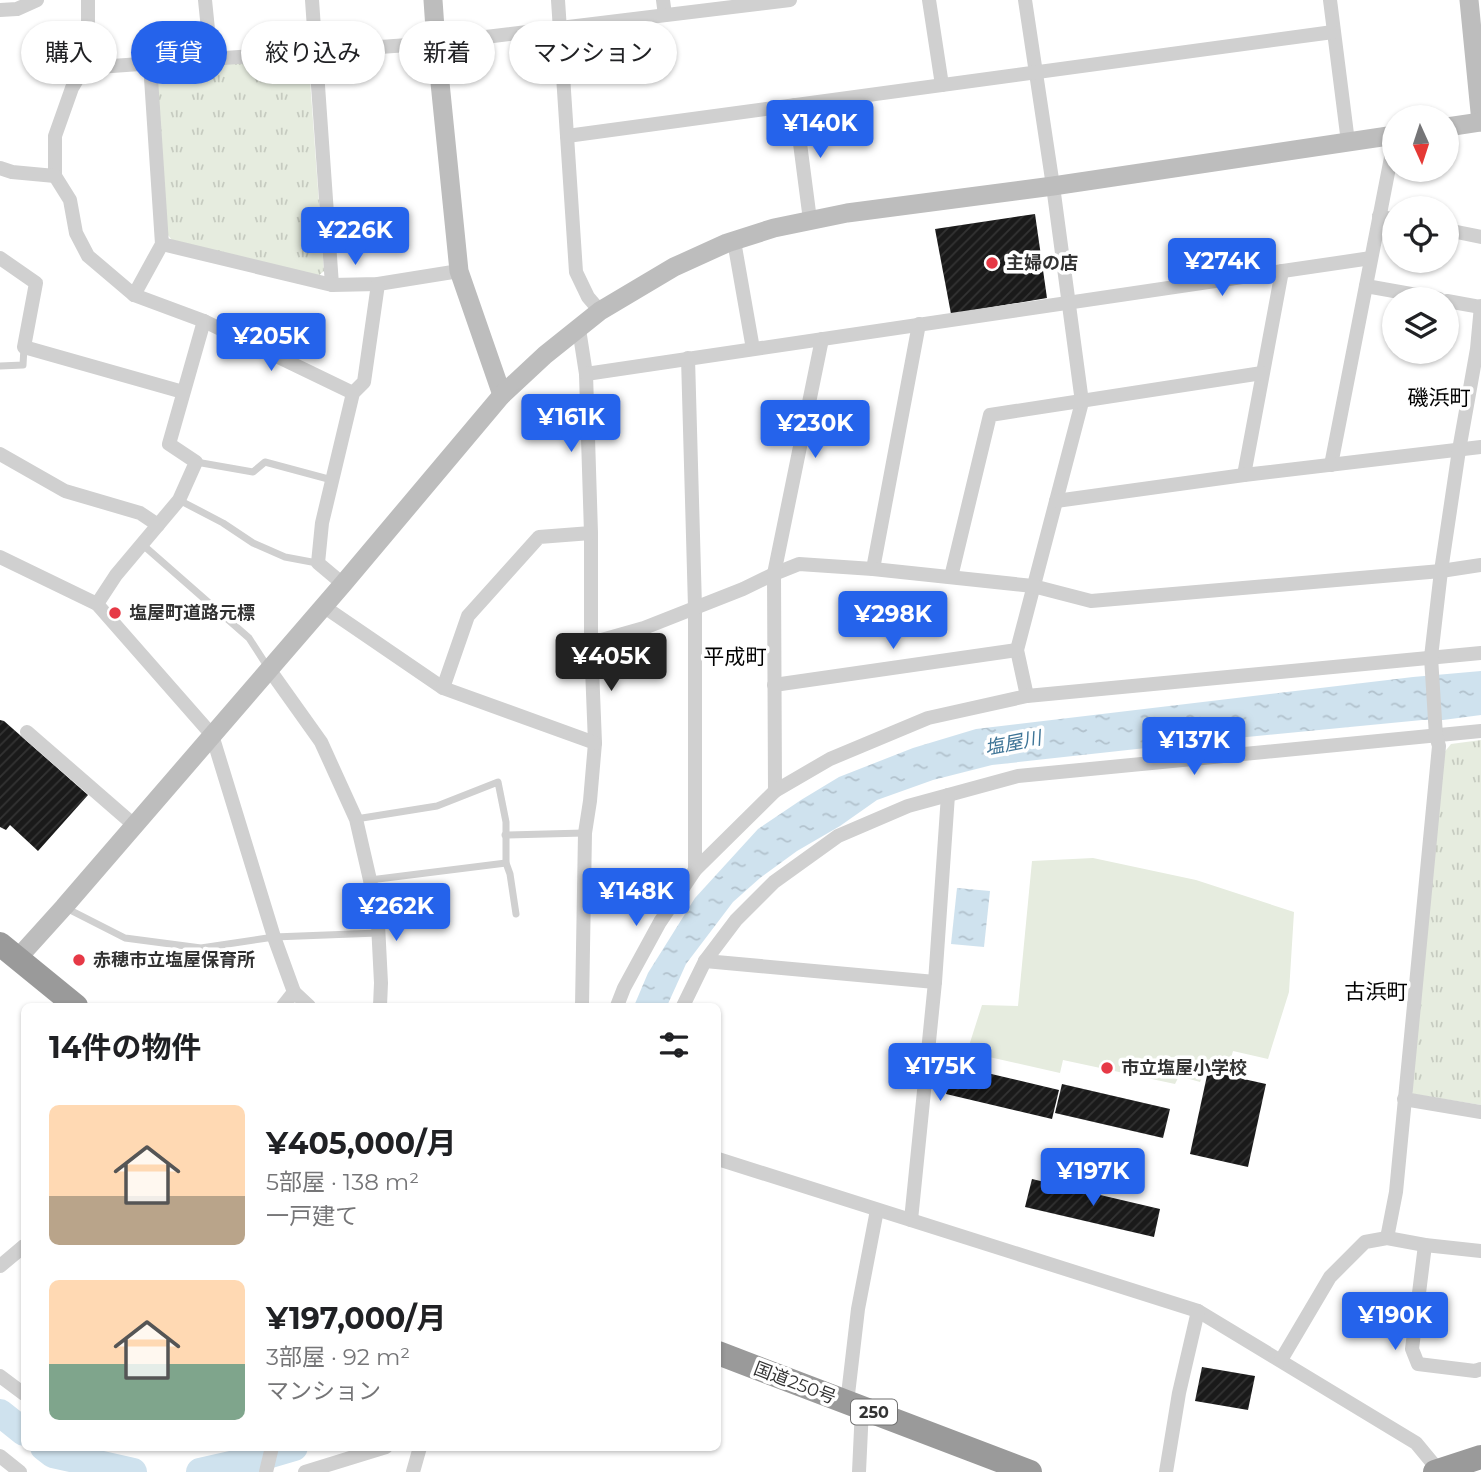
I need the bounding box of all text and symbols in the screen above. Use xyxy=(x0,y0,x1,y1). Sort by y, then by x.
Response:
chip: 購入 xyxy=(21,21,117,84)
chip: 賃貸 xyxy=(131,21,227,84)
chip: 絞り込み xyxy=(241,21,385,84)
chip: 新着 xyxy=(399,21,495,84)
chip: マンション xyxy=(509,21,677,84)
pin: ¥140K xyxy=(771,100,869,160)
north arrow xyxy=(1382,105,1460,182)
map controls xyxy=(1382,105,1459,364)
text: ¥140K xyxy=(782,109,858,137)
button: locate xyxy=(1382,196,1459,273)
pin: ¥226K xyxy=(306,208,404,267)
text: ¥226K xyxy=(317,216,393,244)
pin: ¥274K xyxy=(1173,238,1271,298)
text: ¥274K xyxy=(1184,247,1260,275)
place label: 主婦の店 xyxy=(1006,252,1078,274)
marker: 主婦の店 xyxy=(984,255,1000,271)
button: layers xyxy=(1382,287,1459,364)
pin: ¥205K xyxy=(222,314,320,373)
text: ¥205K xyxy=(233,322,309,350)
district label: 磯浜町 xyxy=(1408,385,1471,410)
pin: ¥161K xyxy=(522,394,620,454)
pin: ¥230K xyxy=(766,400,864,460)
text: ¥161K xyxy=(537,403,605,431)
text: ¥230K xyxy=(777,409,853,437)
pin: ¥298K xyxy=(844,592,942,651)
text: ¥298K xyxy=(854,600,932,628)
place label: 塩屋町道路元標 xyxy=(129,602,255,624)
marker: 塩屋町道路元標 xyxy=(107,605,123,621)
pin: ¥405K xyxy=(562,634,660,693)
text: ¥405K xyxy=(572,642,650,670)
district label: 平成町 xyxy=(704,644,767,669)
pin: ¥137K xyxy=(1145,718,1243,777)
water label: 塩屋川 xyxy=(983,726,1045,760)
text: ¥137K xyxy=(1158,726,1230,754)
pin: ¥148K xyxy=(587,869,685,928)
text: ¥148K xyxy=(599,877,673,905)
pin: ¥262K xyxy=(347,884,445,943)
text: ¥262K xyxy=(358,892,434,920)
place label: 赤穂市立塩屋保育所 xyxy=(93,949,255,971)
marker: 赤穂市立塩屋保育所 xyxy=(71,952,87,968)
district label: 古浜町 xyxy=(1345,979,1408,1004)
icon: filters xyxy=(655,1026,693,1064)
text: 14件の物件 xyxy=(49,1029,201,1066)
pin: ¥175K xyxy=(891,1044,989,1103)
text: ¥175K xyxy=(904,1052,976,1080)
place label: 市立塩屋小学校 xyxy=(1121,1057,1247,1079)
marker: 市立塩屋小学校 xyxy=(1099,1060,1115,1076)
text: ¥405,000/月 xyxy=(266,1125,456,1162)
icon: home xyxy=(105,1133,189,1217)
pin: ¥197K xyxy=(1044,1148,1142,1208)
text: ¥197K xyxy=(1057,1157,1129,1185)
text: 5部屋 · 138 m² xyxy=(266,1168,419,1196)
text: 一戸建て xyxy=(266,1202,358,1230)
pin: ¥190K xyxy=(1346,1292,1444,1352)
text: ¥197,000/月 xyxy=(266,1300,447,1337)
text: ¥190K xyxy=(1358,1301,1432,1329)
icon: home xyxy=(105,1308,189,1392)
text: 3部屋 · 92 m² xyxy=(266,1343,410,1371)
street label: 国道250号 xyxy=(751,1357,839,1409)
text: マンション xyxy=(266,1377,381,1405)
road number: 250 xyxy=(851,1400,897,1424)

